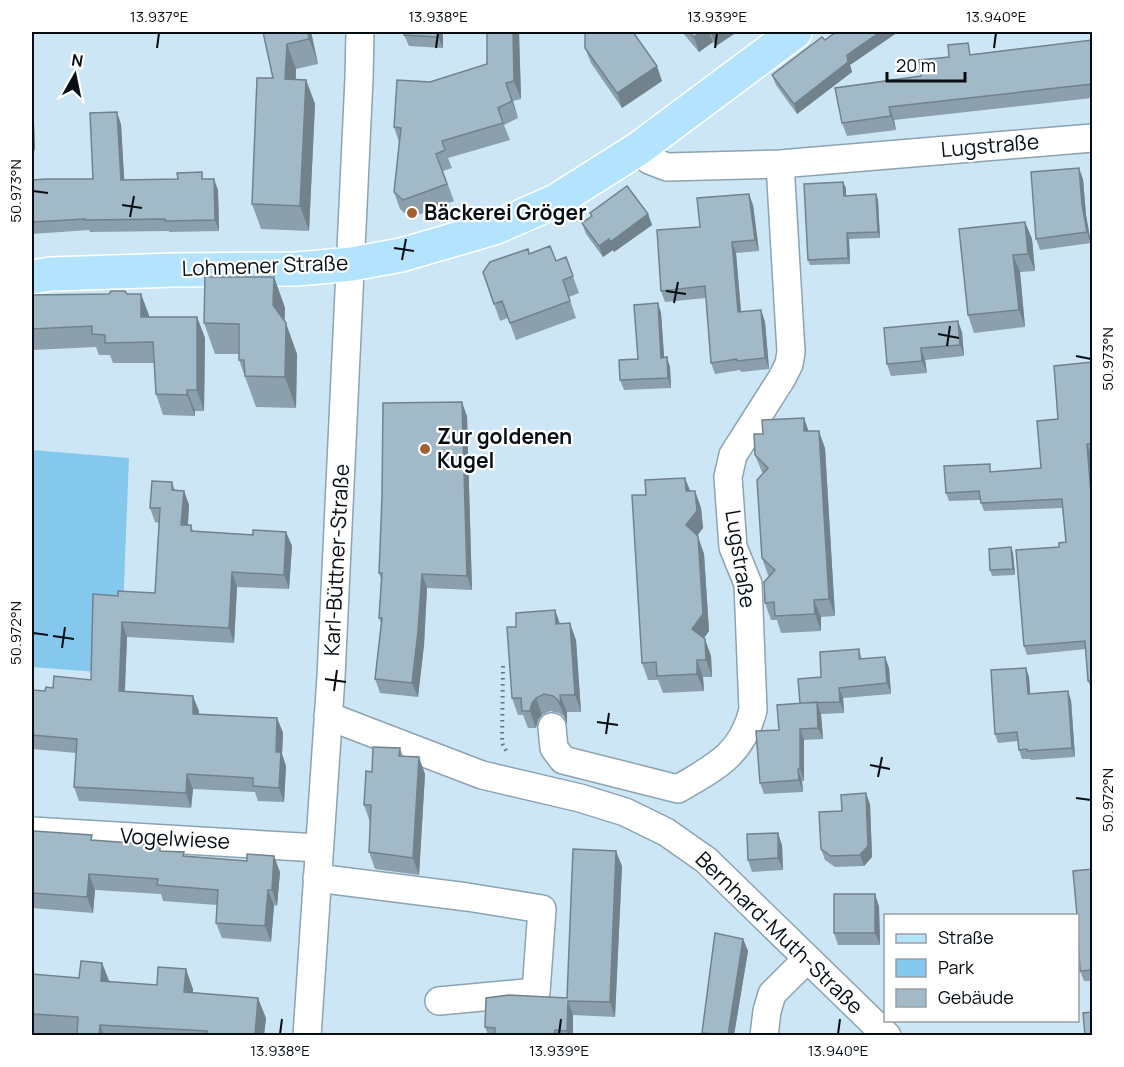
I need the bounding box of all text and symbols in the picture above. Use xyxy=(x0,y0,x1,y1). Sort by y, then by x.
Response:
text: 13.937°E xyxy=(130,6,188,27)
text: 13.938°E xyxy=(408,6,468,27)
text: 13.939°E xyxy=(687,6,747,27)
text: 13.940°E xyxy=(966,6,1026,27)
north arrow xyxy=(45,45,105,105)
scale bar xyxy=(887,45,965,83)
text: N xyxy=(70,48,85,72)
text: 20 m xyxy=(896,53,936,77)
street label: Lugstraße xyxy=(940,127,1040,163)
text: 50.973°N xyxy=(5,159,26,223)
place label: Bäckerei Gröger xyxy=(424,198,587,226)
marker: Bäckerei Gröger xyxy=(405,206,419,220)
street label: Lohmener Straße xyxy=(181,248,349,282)
text: 50.973°N xyxy=(1097,327,1118,391)
place label: Zur goldenen Kugel xyxy=(437,422,572,474)
marker: Zur goldenen Kugel xyxy=(418,442,432,456)
street label: Karl-Büttner-Straße xyxy=(317,463,355,657)
street label: Lugstraße xyxy=(719,508,763,610)
text: 50.972°N xyxy=(5,601,26,665)
text: 50.972°N xyxy=(1097,768,1118,832)
street label: Vogelwiese xyxy=(119,821,231,855)
street label: Bernhard-Muth-Straße xyxy=(690,845,870,1020)
legend xyxy=(884,914,1079,1022)
text: Straße xyxy=(938,925,994,949)
text: Park xyxy=(938,955,975,979)
text: Gebäude xyxy=(938,985,1014,1009)
text: 13.938°E xyxy=(250,1040,310,1061)
text: 13.939°E xyxy=(529,1040,589,1061)
text: 13.940°E xyxy=(808,1040,868,1061)

